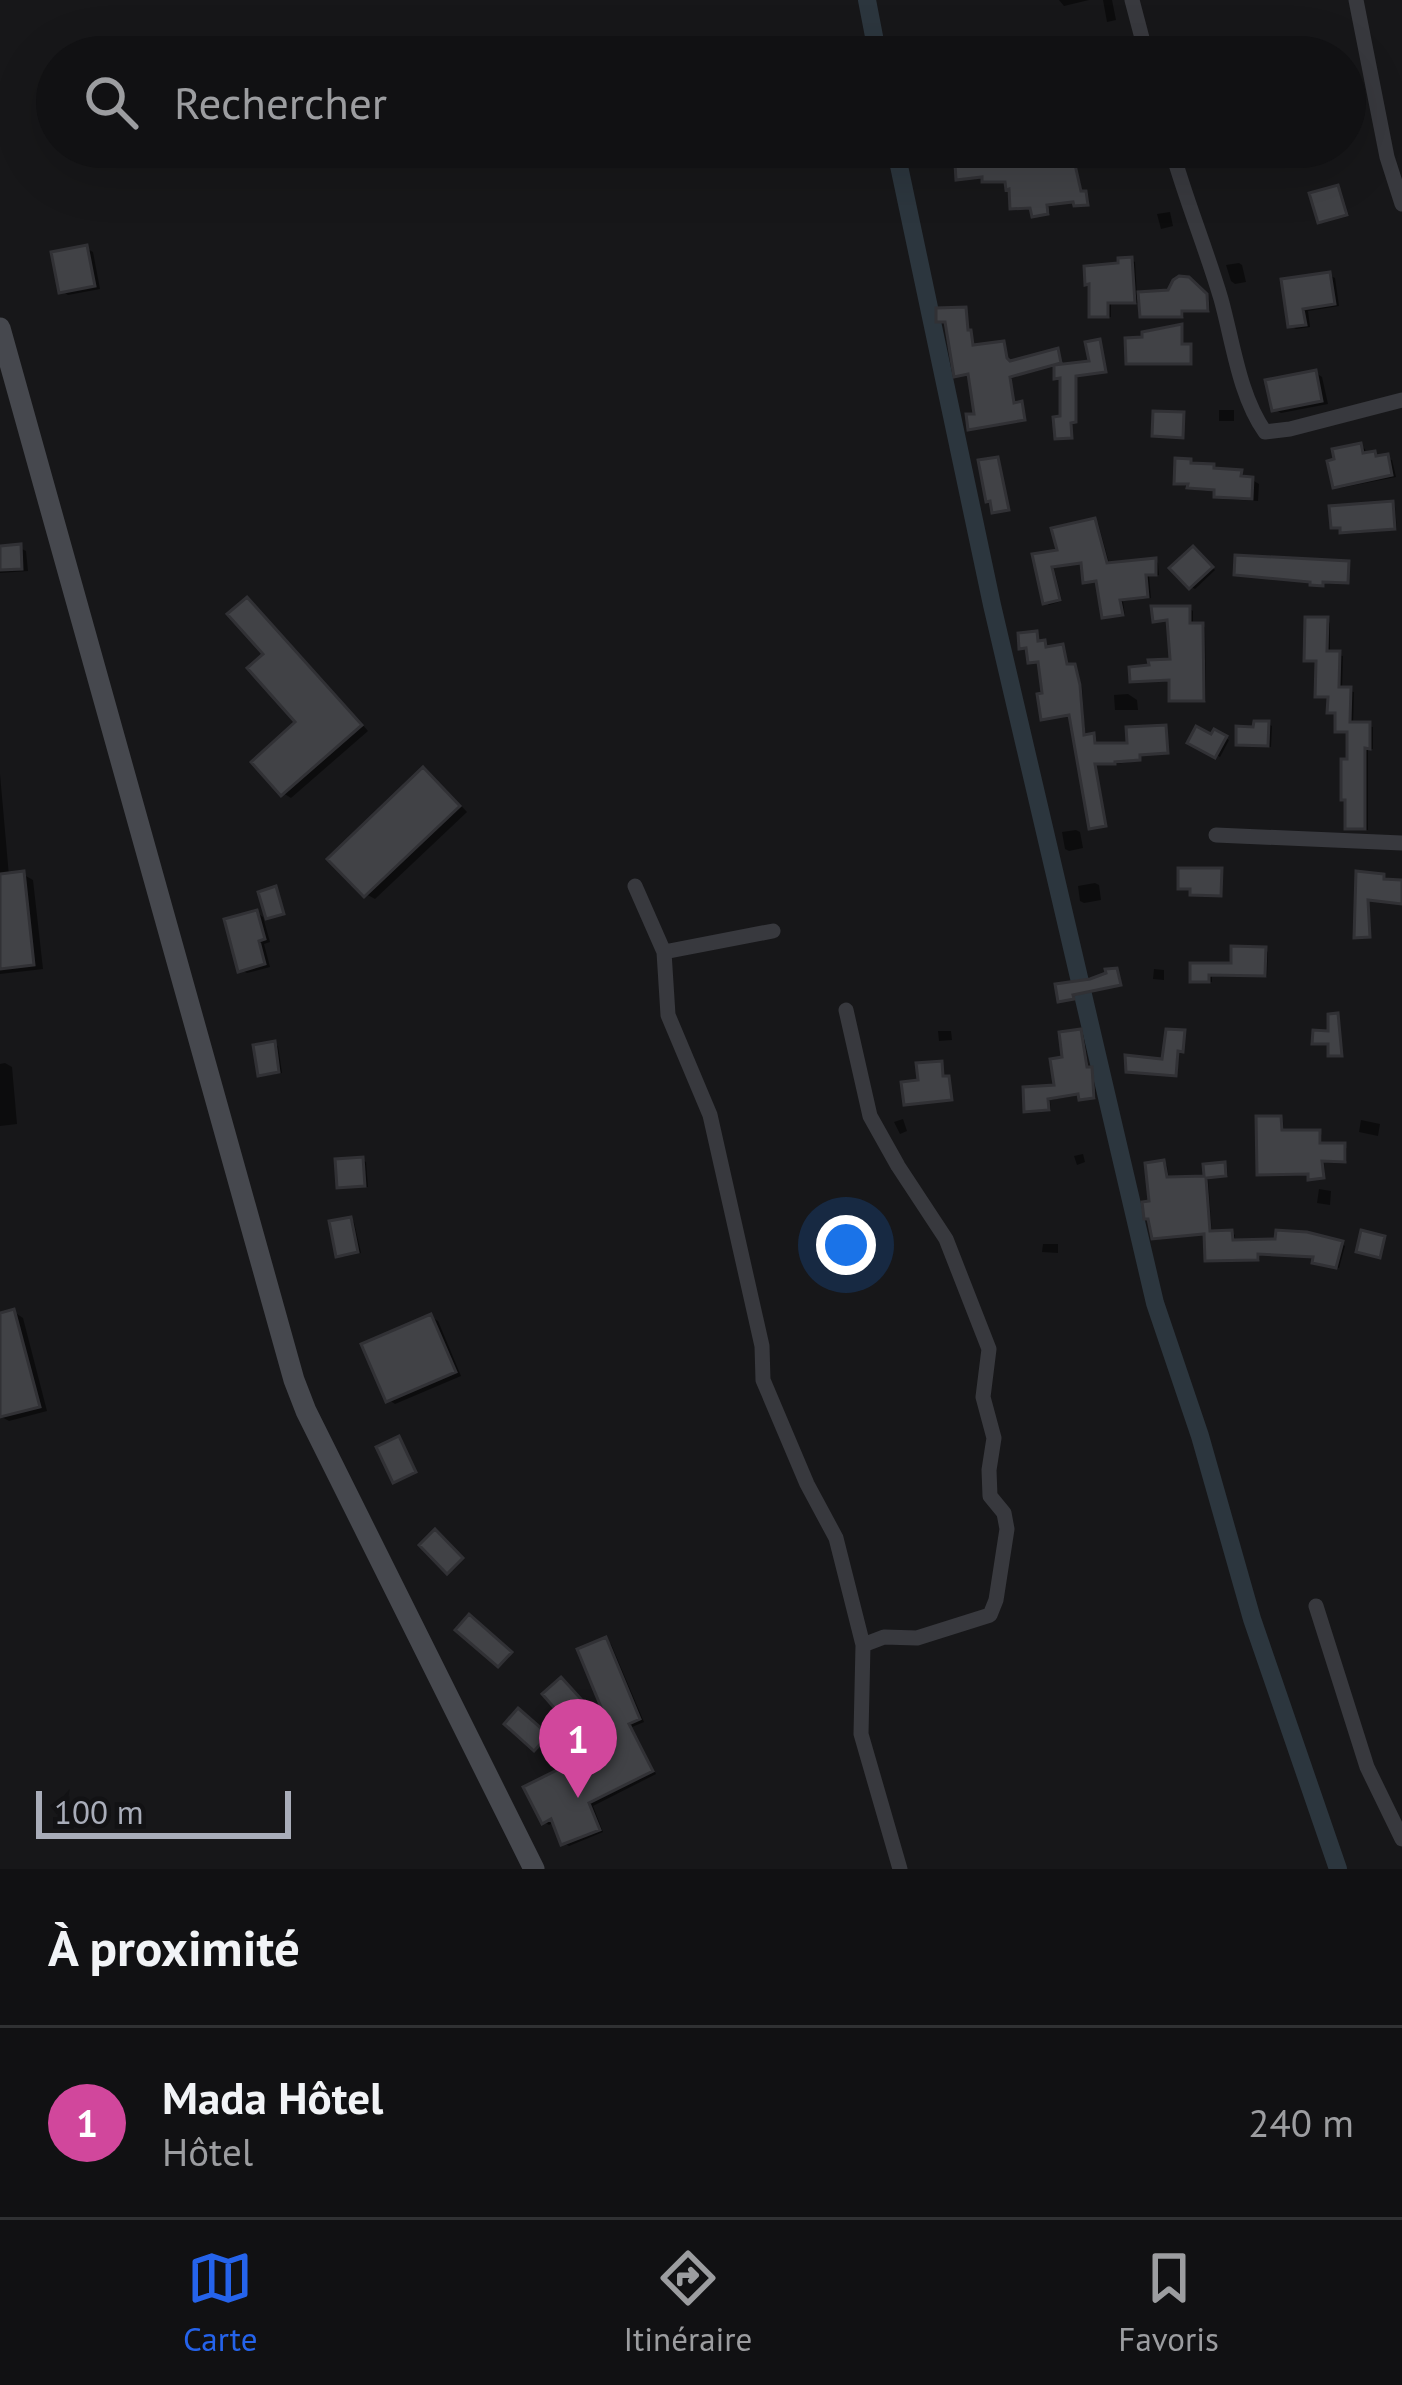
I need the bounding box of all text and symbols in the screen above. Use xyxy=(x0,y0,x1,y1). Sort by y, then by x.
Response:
search box xyxy=(36,36,1366,168)
icon: search xyxy=(78,69,144,135)
text: Rechercher xyxy=(174,73,387,131)
your location xyxy=(816,1215,876,1275)
pin: 1 xyxy=(539,1699,617,1798)
scale bar xyxy=(36,1785,291,1838)
text: 100 m xyxy=(54,1790,144,1833)
text: À proximité xyxy=(48,1914,300,1980)
text: Mada Hôtel xyxy=(162,2068,383,2126)
text: 1 xyxy=(76,2097,98,2148)
text: 240 m xyxy=(1248,2097,1354,2148)
text: Hôtel xyxy=(162,2126,253,2177)
tab: Carte xyxy=(183,2245,257,2360)
tab: Itinéraire xyxy=(623,2245,752,2360)
tab: Favoris xyxy=(1118,2245,1219,2360)

